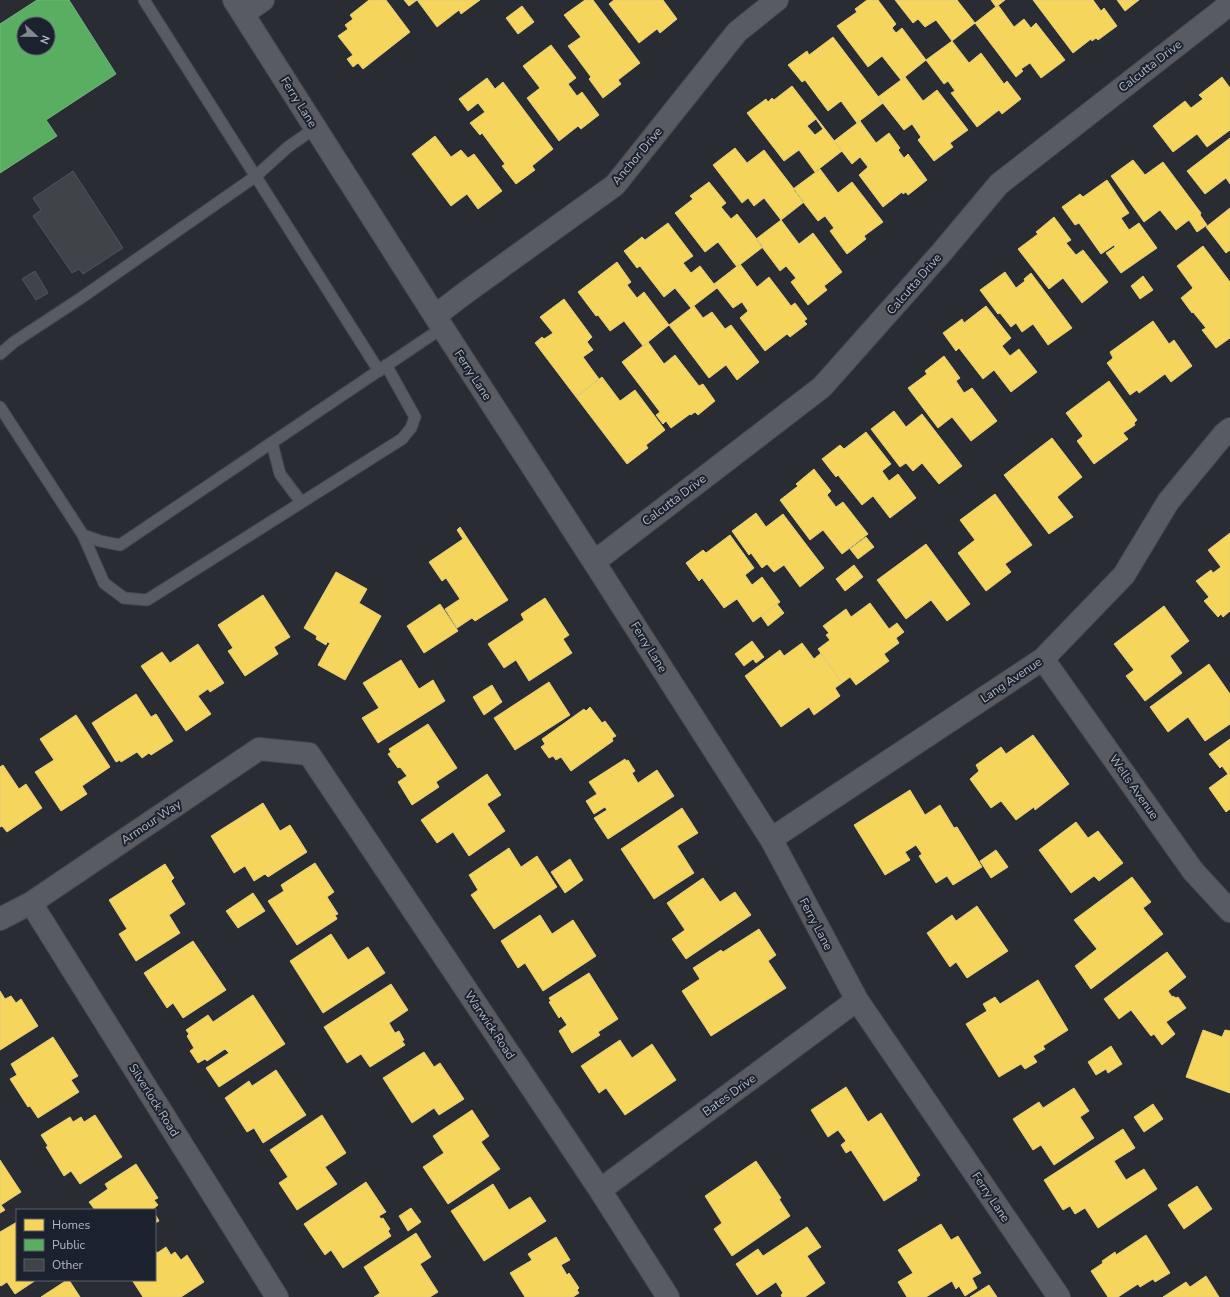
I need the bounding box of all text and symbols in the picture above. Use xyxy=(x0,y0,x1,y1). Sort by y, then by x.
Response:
north arrow xyxy=(16,16,56,56)
text: N xyxy=(36,33,53,46)
street label: Calcutta Drive xyxy=(1115,36,1185,96)
street label: Ferry Lane xyxy=(277,74,321,130)
street label: Anchor Drive xyxy=(608,124,666,188)
street label: Calcutta Drive xyxy=(883,250,945,318)
street label: Ferry Lane xyxy=(451,347,495,403)
street label: Calcutta Drive xyxy=(639,471,709,529)
street label: Ferry Lane xyxy=(627,619,671,675)
street label: Lang Avenue xyxy=(977,654,1045,706)
street label: Wells Avenue xyxy=(1106,751,1162,823)
street label: Armour Way xyxy=(118,796,185,848)
street label: Ferry Lane xyxy=(796,895,836,953)
street label: Warwick Road xyxy=(461,988,519,1062)
street label: Silverlock Road xyxy=(125,1061,183,1139)
street label: Bates Drive xyxy=(699,1070,759,1120)
street label: Ferry Lane xyxy=(968,1169,1014,1225)
legend xyxy=(16,1209,156,1281)
text: Homes xyxy=(52,1217,90,1233)
text: Public xyxy=(52,1237,86,1253)
text: Other xyxy=(52,1257,84,1273)

